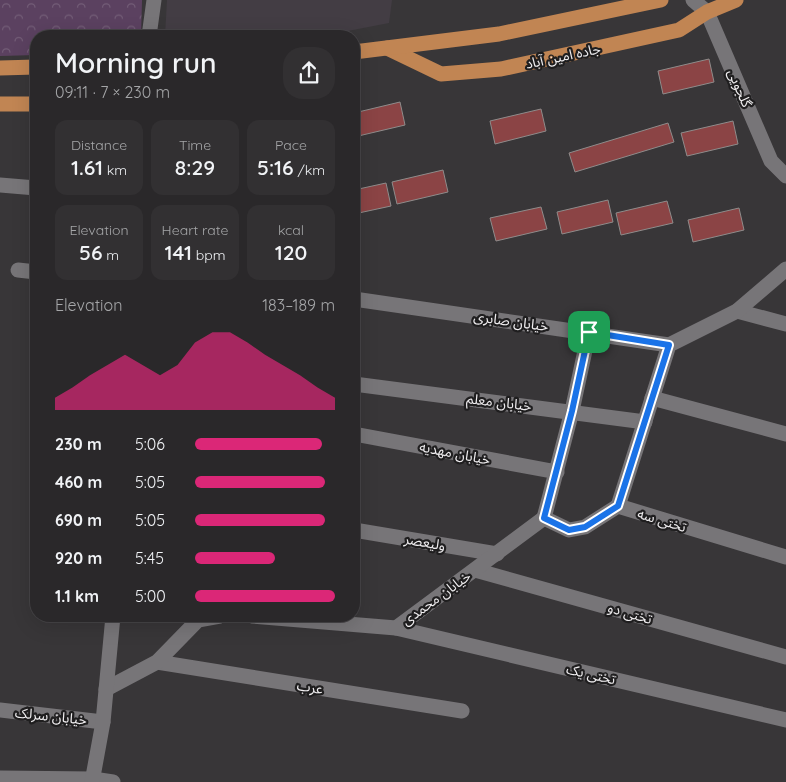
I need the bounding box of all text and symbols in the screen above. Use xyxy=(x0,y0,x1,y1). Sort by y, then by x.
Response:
street label: جاده امین آباد xyxy=(524,39,602,73)
text: Morning run xyxy=(55,45,216,80)
button: share xyxy=(283,47,335,99)
street label: گلجویی xyxy=(724,66,756,110)
text: 09:11 · 7 × 230 m xyxy=(55,82,170,102)
text: Distance xyxy=(71,136,127,154)
text: Time xyxy=(179,136,211,154)
text: Pace xyxy=(275,136,307,154)
text: 1.61 xyxy=(71,154,103,180)
text: 8:29 xyxy=(175,154,215,180)
text: 5:16 xyxy=(257,154,294,180)
text: km xyxy=(103,161,127,179)
text: /km xyxy=(294,161,325,179)
text: Elevation xyxy=(69,221,129,239)
text: Heart rate xyxy=(162,221,228,239)
text: kcal xyxy=(278,221,304,239)
text: 56 xyxy=(79,239,102,265)
text: 141 xyxy=(165,239,192,265)
text: 120 xyxy=(275,239,307,265)
text: m xyxy=(102,246,119,264)
text: bpm xyxy=(192,246,226,264)
text: Elevation xyxy=(55,295,122,315)
text: 183–189 m xyxy=(262,295,335,315)
street label: خیابان صابری xyxy=(472,307,550,335)
pin xyxy=(568,311,610,353)
icon: arrive xyxy=(575,318,603,346)
street label: خیابان معلم xyxy=(465,389,533,417)
text: 230 m xyxy=(55,434,102,454)
text: 5:06 xyxy=(135,434,165,454)
street label: خیابان مهدیه xyxy=(418,437,492,469)
text: 460 m xyxy=(55,472,102,492)
text: 5:05 xyxy=(135,472,165,492)
street label: تختی سه xyxy=(635,504,689,536)
text: 690 m xyxy=(55,510,102,530)
text: 5:05 xyxy=(135,510,165,530)
street label: ولیعصر xyxy=(402,529,447,554)
text: 920 m xyxy=(55,548,102,568)
text: 5:45 xyxy=(135,548,164,568)
street label: خیابان محمدی xyxy=(398,567,474,629)
text: 1.1 km xyxy=(55,586,99,606)
text: 5:00 xyxy=(135,586,166,606)
street label: تختی دو xyxy=(606,598,654,628)
street label: تختی یک xyxy=(564,660,618,688)
street label: عرب xyxy=(296,676,324,698)
street label: خیابان سرلک xyxy=(14,703,88,729)

